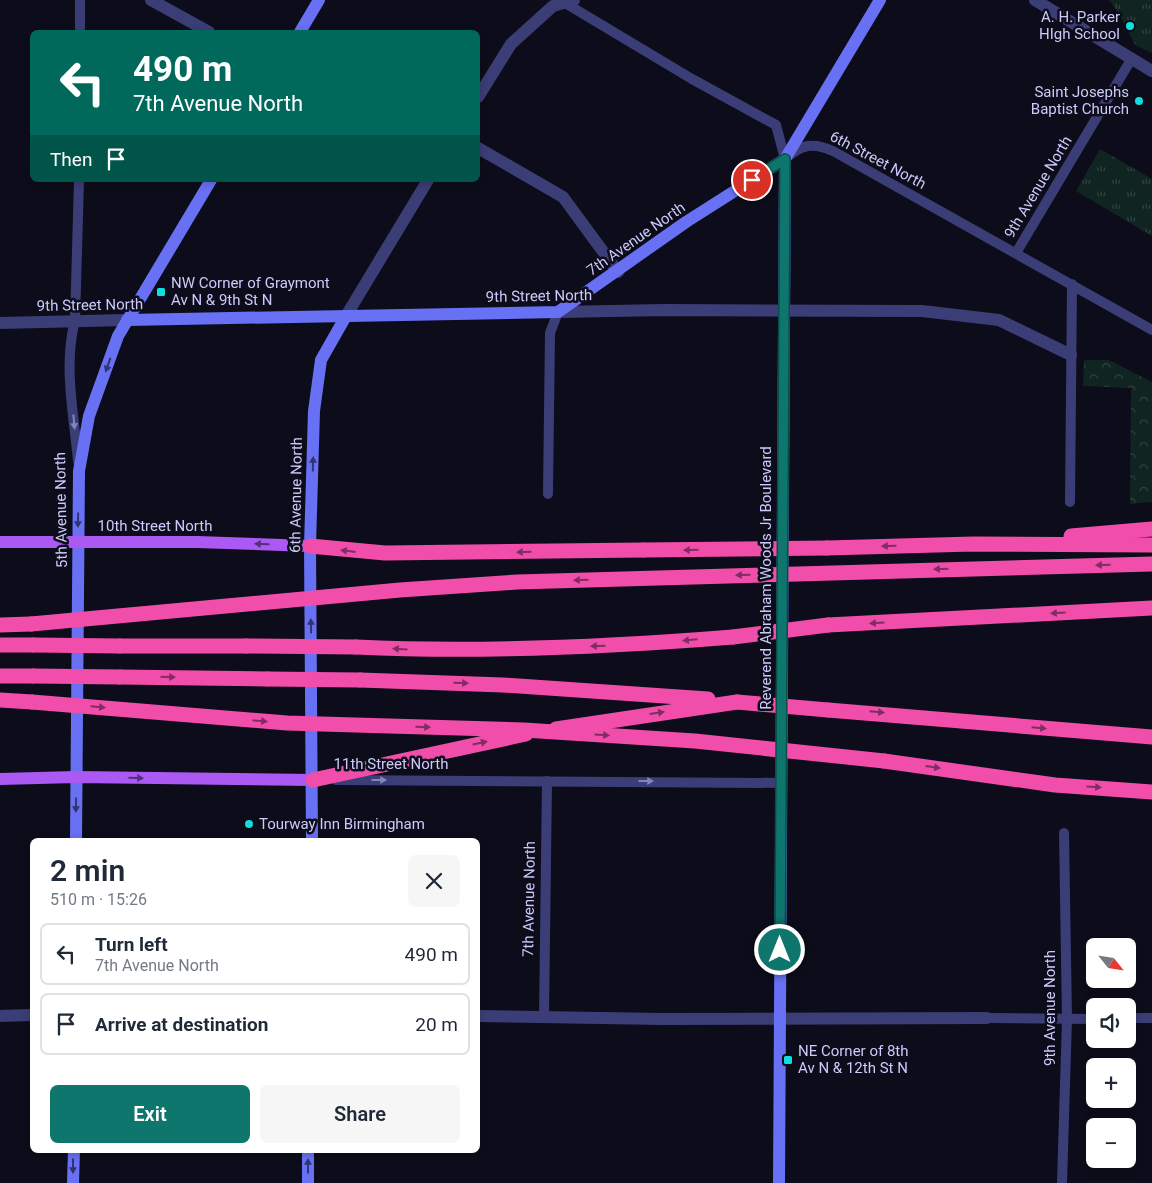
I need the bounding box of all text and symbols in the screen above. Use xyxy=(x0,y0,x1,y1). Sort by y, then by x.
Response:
place label: A. H. Parker HIgh School xyxy=(1039,8,1120,43)
marker: A. H. Parker HIgh School xyxy=(1124,20,1136,32)
text: 490 m xyxy=(133,49,232,90)
icon: left xyxy=(50,50,115,115)
place label: Saint Josephs Baptist Church xyxy=(1031,83,1129,118)
text: 7th Avenue North xyxy=(133,91,303,116)
marker: Saint Josephs Baptist Church xyxy=(1133,95,1145,107)
street label: 6th Street North xyxy=(827,127,929,193)
street label: 9th Avenue North xyxy=(1000,133,1076,241)
icon: arrive xyxy=(102,145,130,173)
text: Then xyxy=(50,148,92,171)
pin xyxy=(731,159,773,201)
icon: arrive xyxy=(738,166,766,194)
street label: 7th Avenue North xyxy=(583,198,689,280)
place label: NW Corner of Graymont Av N & 9th St N xyxy=(171,274,330,309)
marker: NW Corner of Graymont Av N & 9th St N xyxy=(155,286,167,298)
street label: 9th Street North xyxy=(486,286,592,306)
street label: 9th Street North xyxy=(37,295,143,315)
one-way arrow xyxy=(104,357,111,372)
one-way arrow xyxy=(70,414,78,430)
street label: 6th Avenue North xyxy=(286,437,306,553)
street label: Reverend Abraham Woods Jr Boulevard xyxy=(757,446,775,710)
street label: 5th Avenue North xyxy=(51,452,71,568)
one-way arrow xyxy=(309,455,317,471)
one-way arrow xyxy=(74,512,82,528)
street label: 10th Street North xyxy=(98,517,212,535)
one-way arrow xyxy=(253,540,269,548)
one-way arrow xyxy=(881,542,897,550)
one-way arrow xyxy=(682,546,698,554)
one-way arrow xyxy=(339,547,355,555)
one-way arrow xyxy=(516,548,532,556)
one-way arrow xyxy=(1095,561,1111,569)
one-way arrow xyxy=(933,565,949,573)
one-way arrow xyxy=(735,571,751,579)
one-way arrow xyxy=(573,576,589,584)
one-way arrow xyxy=(1049,610,1065,618)
one-way arrow xyxy=(307,618,315,634)
one-way arrow xyxy=(869,619,885,627)
one-way arrow xyxy=(682,636,698,644)
one-way arrow xyxy=(589,642,605,650)
one-way arrow xyxy=(392,644,408,652)
one-way arrow xyxy=(161,674,177,682)
one-way arrow xyxy=(453,680,469,688)
one-way arrow xyxy=(91,704,107,712)
one-way arrow xyxy=(869,708,885,716)
one-way arrow xyxy=(650,709,666,717)
one-way arrow xyxy=(253,717,269,725)
one-way arrow xyxy=(415,723,431,731)
one-way arrow xyxy=(1031,724,1047,732)
one-way arrow xyxy=(595,731,611,739)
one-way arrow xyxy=(472,739,487,747)
street label: 11th Street North xyxy=(334,755,448,773)
one-way arrow xyxy=(925,764,941,772)
one-way arrow xyxy=(128,774,144,782)
one-way arrow xyxy=(371,776,387,784)
one-way arrow xyxy=(639,777,655,785)
one-way arrow xyxy=(1086,784,1102,792)
one-way arrow xyxy=(72,797,80,813)
place label: Tourway Inn Birmingham xyxy=(259,815,425,833)
marker: Tourway Inn Birmingham xyxy=(243,818,255,830)
street label: 7th Avenue North xyxy=(519,841,539,957)
text: 2 min xyxy=(50,853,125,888)
button: close xyxy=(408,855,460,907)
text: 510 m · 15:26 xyxy=(50,890,147,909)
position arrow xyxy=(753,923,805,975)
text: Turn left xyxy=(95,933,168,956)
north arrow xyxy=(1086,938,1136,988)
map controls xyxy=(1086,938,1136,1168)
icon: left xyxy=(52,940,80,968)
text: 490 m xyxy=(405,943,458,966)
street label: 9th Avenue North xyxy=(1041,950,1059,1066)
text: 7th Avenue North xyxy=(95,956,219,975)
button: sound xyxy=(1086,998,1136,1048)
icon: arrive xyxy=(52,1010,80,1038)
text: Arrive at destination xyxy=(95,1013,268,1036)
text: 20 m xyxy=(415,1013,458,1036)
place label: NE Corner of 8th Av N & 12th St N xyxy=(798,1042,908,1077)
marker: NE Corner of 8th Av N & 12th St N xyxy=(782,1054,794,1066)
button: + xyxy=(1086,1058,1136,1108)
button: Exit xyxy=(50,1085,250,1143)
button: Share xyxy=(260,1085,460,1143)
button: − xyxy=(1086,1118,1136,1168)
one-way arrow xyxy=(304,1158,312,1174)
one-way arrow xyxy=(69,1159,77,1175)

